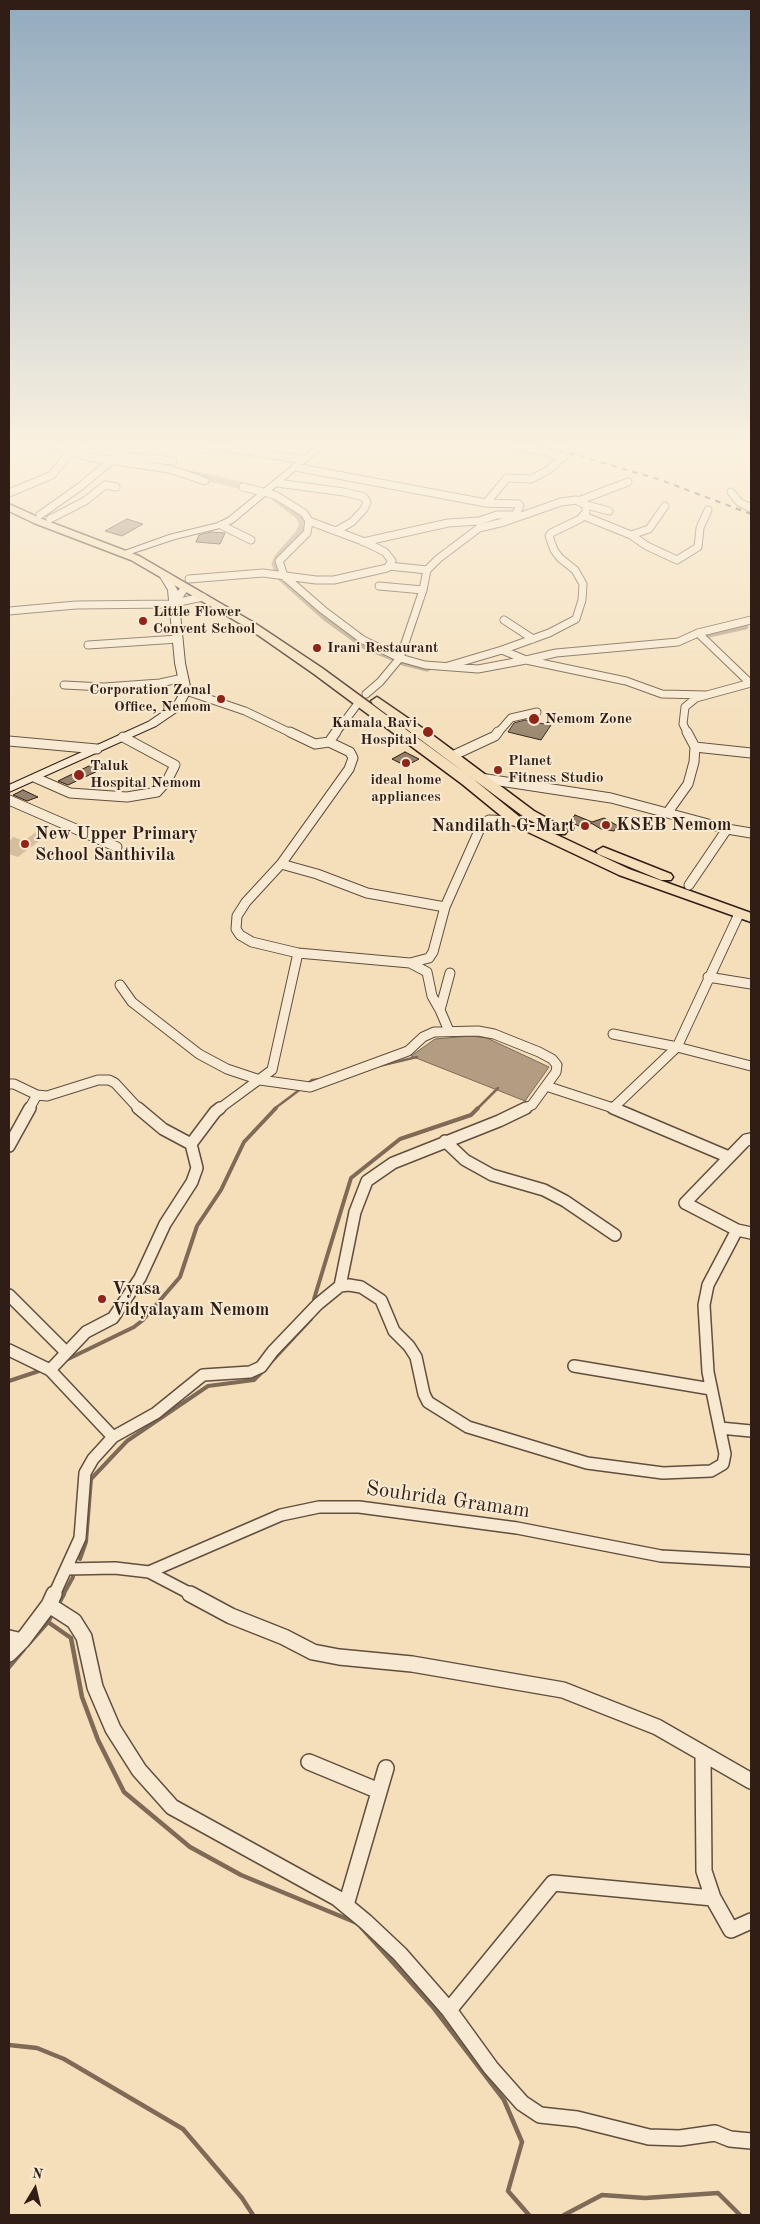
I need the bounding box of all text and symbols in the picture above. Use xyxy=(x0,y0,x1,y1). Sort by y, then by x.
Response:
place label: Little Flower Convent School xyxy=(153,603,255,638)
marker: Little Flower Convent School xyxy=(137,615,149,627)
place label: Irani Restaurant xyxy=(327,639,438,657)
marker: Irani Restaurant xyxy=(311,642,323,654)
place label: Corporation Zonal Office, Nemom xyxy=(89,681,211,716)
marker: Corporation Zonal Office, Nemom xyxy=(215,693,227,705)
place label: Nemom Zone xyxy=(545,710,632,728)
marker: Nemom Zone xyxy=(527,712,541,726)
place label: Kamala Ravi Hospital xyxy=(332,714,417,749)
marker: Kamala Ravi Hospital xyxy=(421,725,435,739)
place label: Planet Fitness Studio xyxy=(508,752,604,787)
place label: Taluk Hospital Nemom xyxy=(90,757,201,792)
marker: ideal home appliances xyxy=(400,757,412,769)
marker: Planet Fitness Studio xyxy=(492,764,504,776)
marker: Taluk Hospital Nemom xyxy=(72,768,86,782)
place label: ideal home appliances xyxy=(370,771,442,806)
place label: KSEB Nemom xyxy=(616,814,731,836)
place label: Nandilath G-Mart xyxy=(432,815,575,837)
marker: KSEB Nemom xyxy=(600,819,612,831)
marker: Nandilath G-Mart xyxy=(579,820,591,832)
place label: New Upper Primary School Santhivila xyxy=(35,823,198,866)
marker: New Upper Primary School Santhivila xyxy=(19,838,31,850)
place label: Vyasa Vidyalayam Nemom xyxy=(112,1278,269,1320)
marker: Vyasa Vidyalayam Nemom xyxy=(96,1293,108,1305)
street label: Souhrida Gramam xyxy=(364,1476,532,1524)
north arrow xyxy=(10,2164,60,2214)
text: N xyxy=(31,2166,44,2182)

